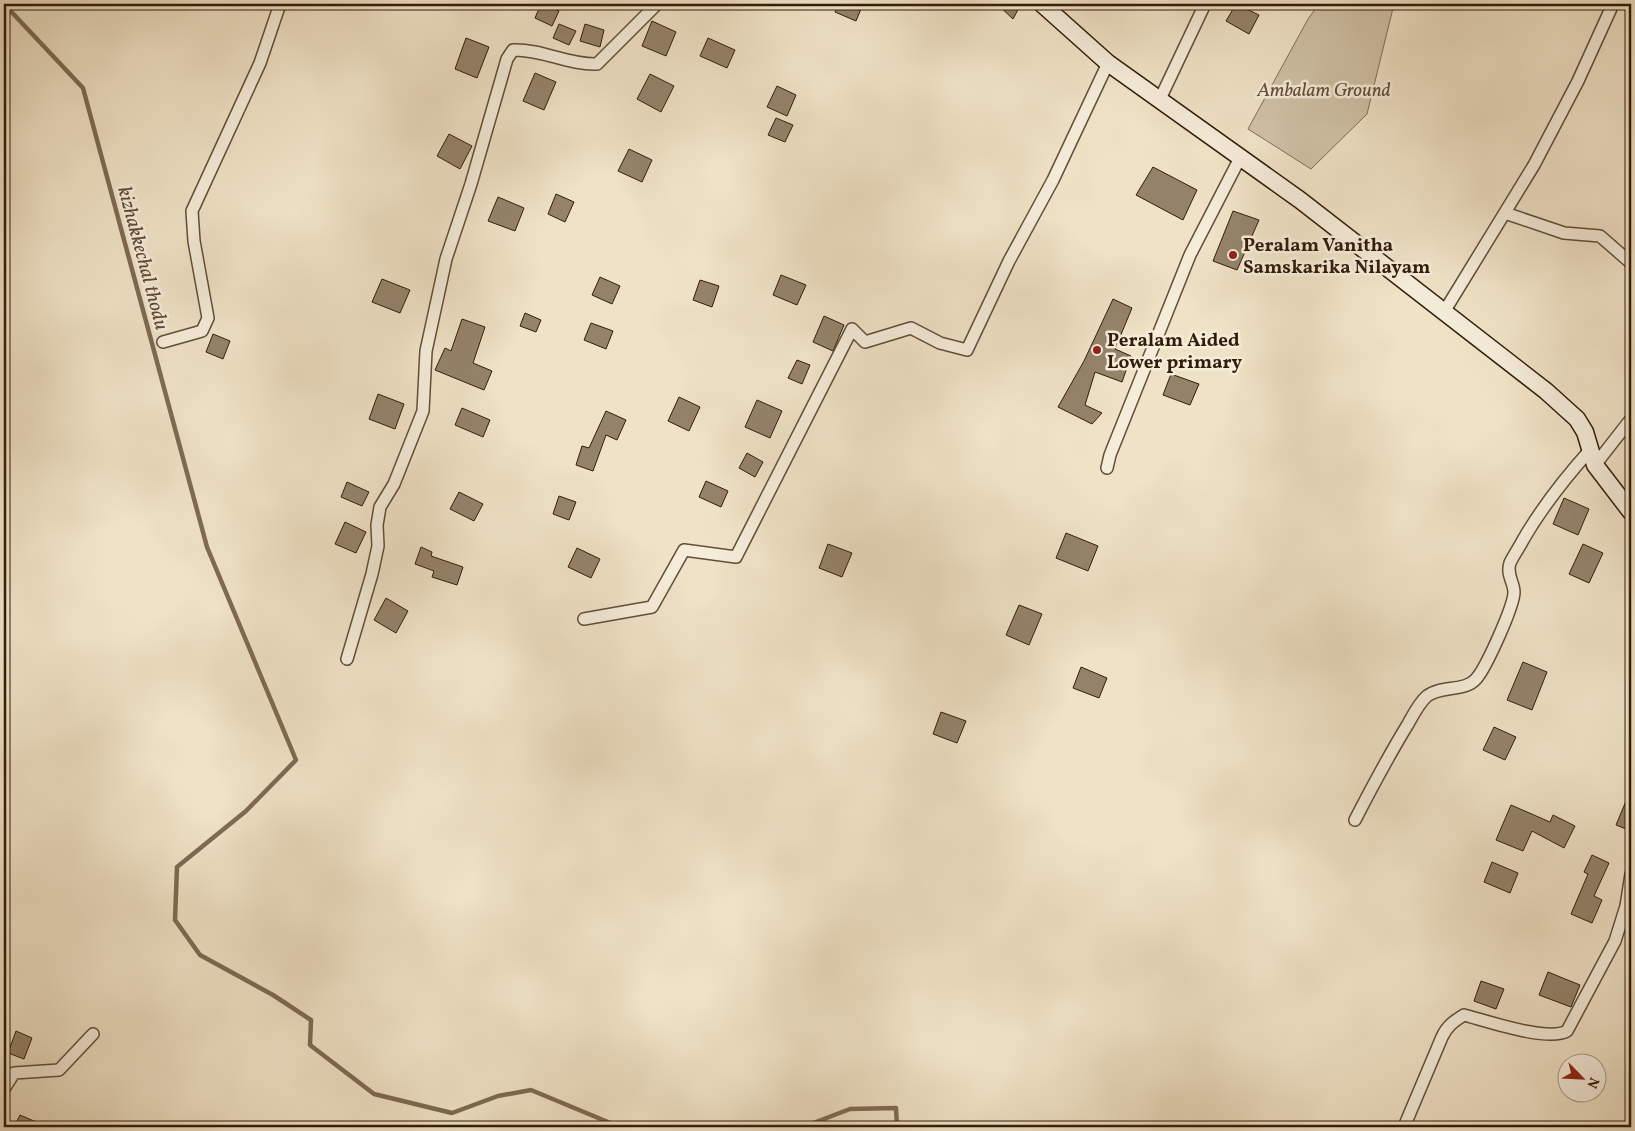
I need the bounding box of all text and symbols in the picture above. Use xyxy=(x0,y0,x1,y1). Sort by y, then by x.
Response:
park label: Ambalam Ground xyxy=(1256,78,1391,104)
water label: kizhakkechal thodu xyxy=(109,184,175,333)
place label: Peralam Vanitha Samskarika Nilayam xyxy=(1243,233,1430,281)
marker: Peralam Vanitha Samskarika Nilayam xyxy=(1227,249,1239,261)
place label: Peralam Aided Lower primary xyxy=(1107,328,1243,376)
marker: Peralam Aided Lower primary xyxy=(1091,344,1103,356)
north arrow xyxy=(1558,1054,1608,1104)
text: N xyxy=(1582,1074,1603,1091)

